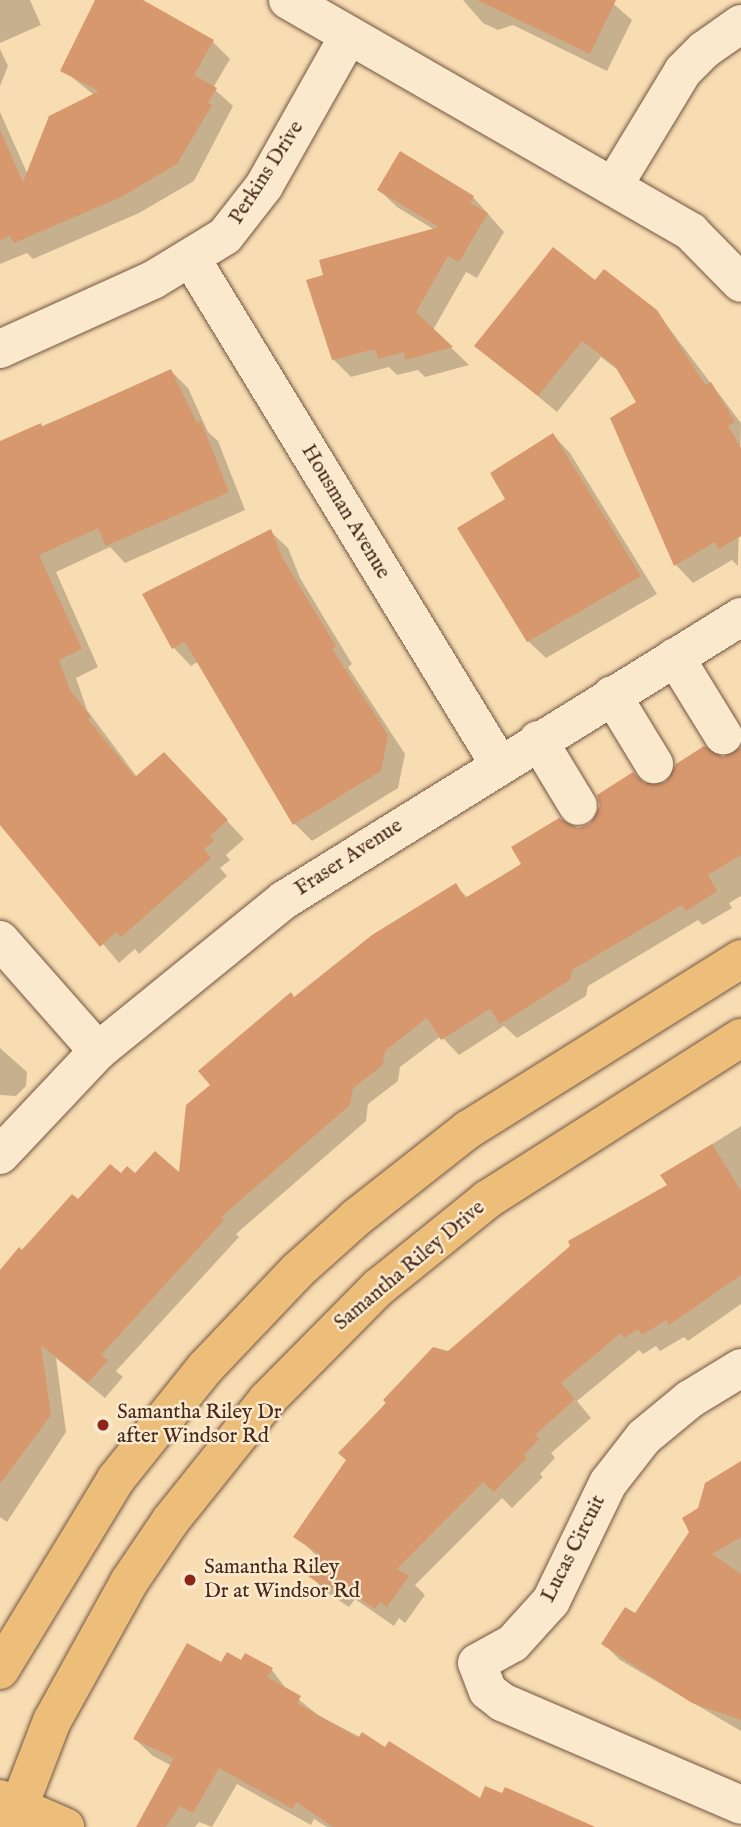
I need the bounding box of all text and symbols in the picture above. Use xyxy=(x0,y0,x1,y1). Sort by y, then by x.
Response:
street label: Perkins Drive xyxy=(224,117,310,229)
street label: Housman Avenue xyxy=(295,440,395,584)
street label: Fraser Avenue xyxy=(290,814,408,902)
street label: Samantha Riley Drive xyxy=(330,1196,490,1336)
place label: Samantha Riley Dr after Windsor Rd xyxy=(117,1400,282,1450)
marker: Samantha Riley Dr after Windsor Rd xyxy=(95,1417,111,1433)
street label: Lucas Circuit xyxy=(536,1491,612,1607)
place label: Samantha Riley Dr at Windsor Rd xyxy=(204,1555,360,1605)
marker: Samantha Riley Dr at Windsor Rd xyxy=(182,1572,198,1588)

